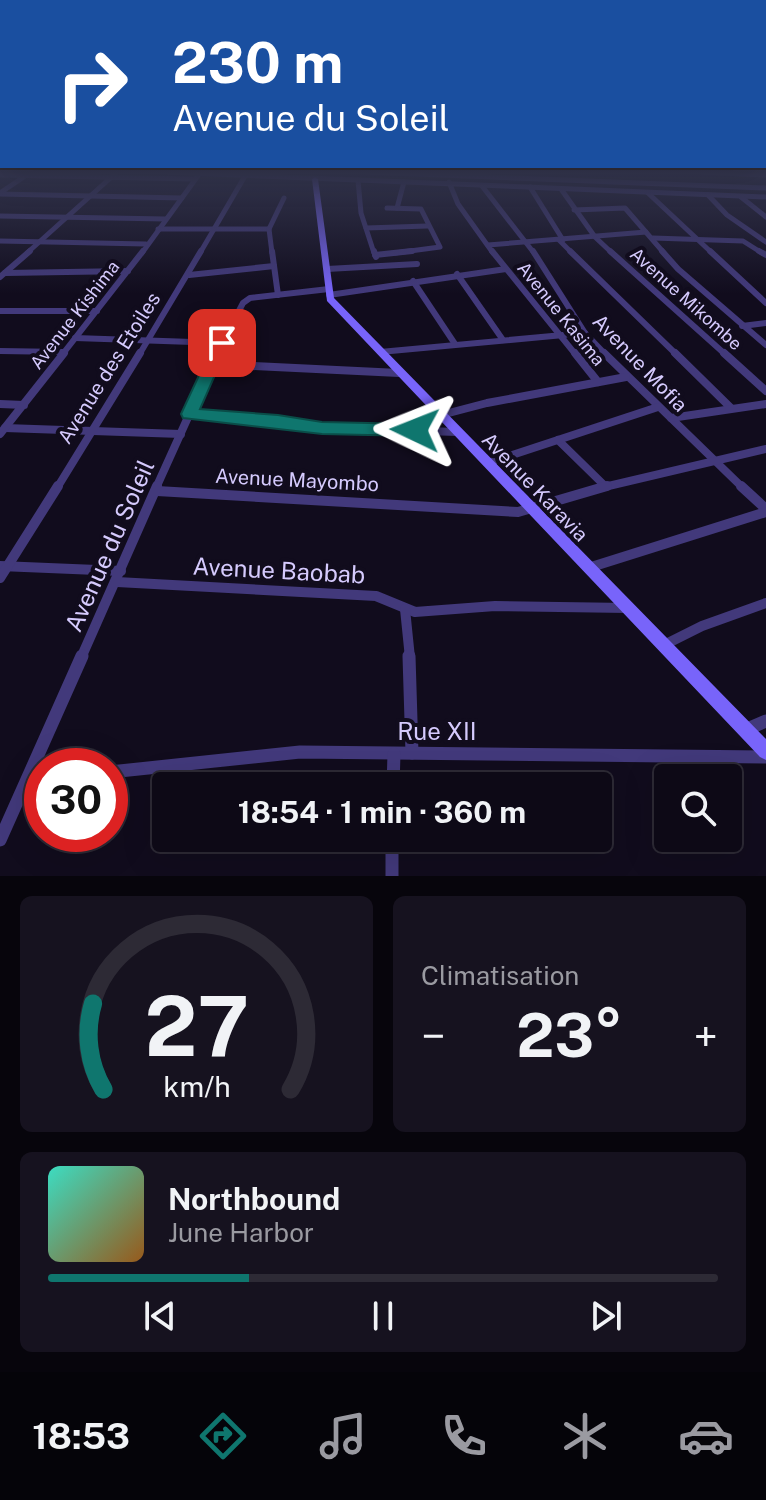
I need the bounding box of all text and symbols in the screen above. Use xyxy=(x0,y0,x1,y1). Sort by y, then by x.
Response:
text: 230 m xyxy=(172,30,344,96)
icon: right xyxy=(40,32,144,136)
text: Avenue du Soleil xyxy=(172,97,450,139)
street label: Avenue Mikombe xyxy=(626,243,746,354)
street label: Avenue Kishima xyxy=(26,256,124,373)
street label: Avenue Kasima xyxy=(513,258,610,370)
street label: Avenue des Etoiles xyxy=(53,288,165,448)
pin xyxy=(188,309,256,377)
street label: Avenue Mofia xyxy=(588,309,692,417)
icon: arrive xyxy=(200,321,244,365)
position arrow xyxy=(373,388,457,472)
street label: Avenue Karavia xyxy=(477,428,593,546)
street label: Avenue du Soleil xyxy=(59,455,160,636)
street label: Avenue Mayombo xyxy=(214,464,380,496)
street label: Avenue Baobab xyxy=(192,551,366,589)
street label: Rue XII xyxy=(397,717,477,745)
speed limit sign: 30 xyxy=(24,748,128,852)
map controls xyxy=(654,764,742,852)
button: search xyxy=(654,764,742,852)
text: 18:54 · 1 min · 360 m xyxy=(238,794,526,830)
text: Climatisation xyxy=(421,960,579,991)
text: 27 xyxy=(144,977,249,1075)
text: 23° xyxy=(516,1000,623,1071)
text: − xyxy=(421,1010,445,1062)
text: + xyxy=(694,1010,718,1062)
text: km/h xyxy=(163,1070,230,1103)
text: Northbound xyxy=(168,1181,340,1217)
text: June Harbor xyxy=(168,1217,314,1248)
icon: previous xyxy=(138,1294,182,1338)
icon: pause xyxy=(361,1294,405,1338)
icon: next xyxy=(584,1294,628,1338)
icon: directions xyxy=(195,1408,251,1464)
icon: music xyxy=(315,1408,371,1464)
icon: phone xyxy=(436,1408,492,1464)
icon: climate xyxy=(557,1408,613,1464)
icon: car xyxy=(678,1408,734,1464)
text: 18:53 xyxy=(32,1415,130,1457)

